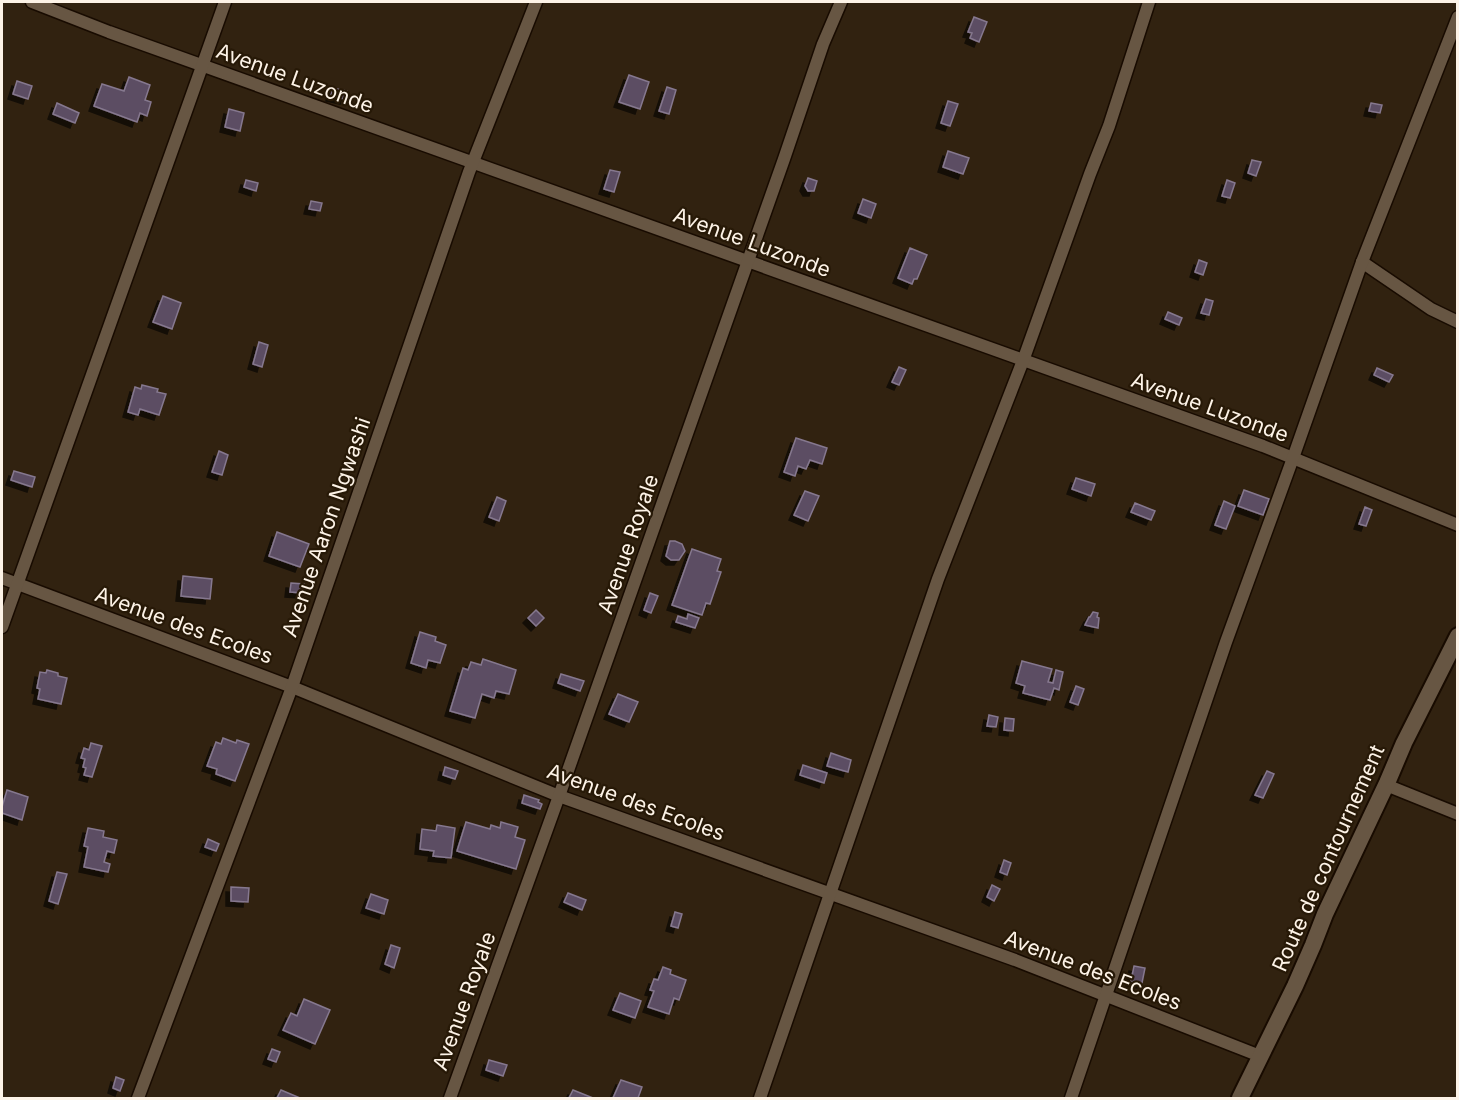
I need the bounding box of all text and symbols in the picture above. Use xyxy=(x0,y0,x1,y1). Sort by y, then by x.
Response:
street label: Avenue Luzonde xyxy=(213,38,377,118)
street label: Avenue Luzonde xyxy=(670,202,834,282)
street label: Avenue Luzonde xyxy=(1128,367,1292,447)
street label: Avenue Aaron Ngwashi xyxy=(277,414,375,640)
street label: Avenue Royale xyxy=(592,471,664,617)
street label: Avenue des Ecoles xyxy=(92,581,276,669)
street label: Route de contournement xyxy=(1267,741,1389,975)
street label: Avenue des Ecoles xyxy=(544,758,728,846)
street label: Avenue des Ecoles xyxy=(1001,925,1185,1015)
street label: Avenue Royale xyxy=(427,928,501,1074)

